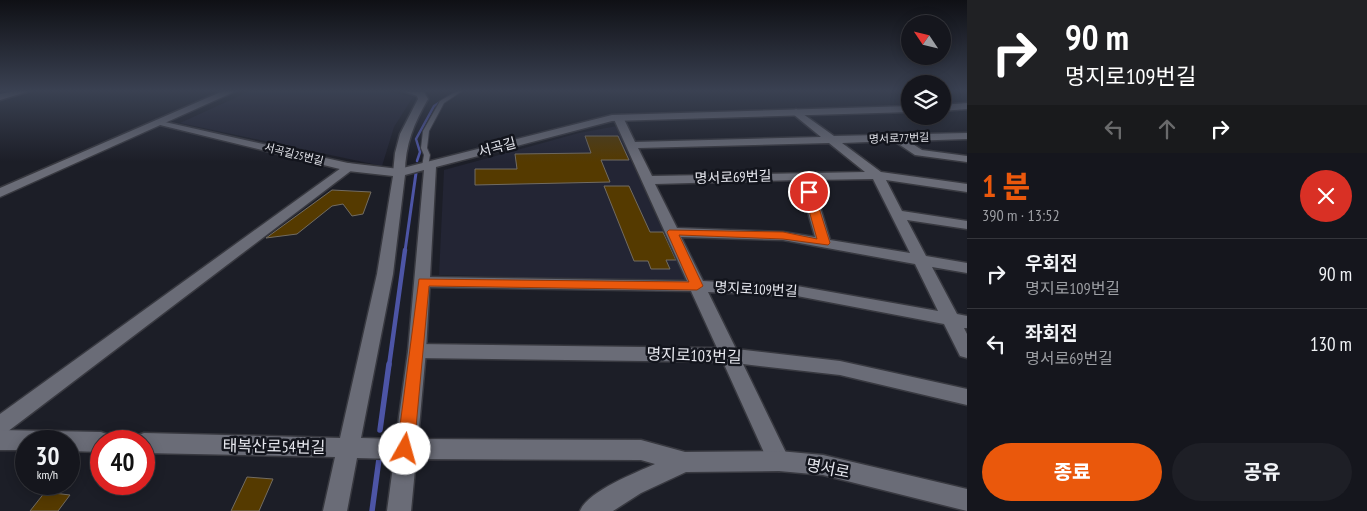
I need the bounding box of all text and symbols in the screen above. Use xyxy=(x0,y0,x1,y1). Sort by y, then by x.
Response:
text: 90 m xyxy=(1065,14,1129,60)
north arrow xyxy=(901,15,951,65)
map controls xyxy=(901,15,951,125)
icon: right xyxy=(982,20,1047,85)
text: 명지로109번길 xyxy=(1065,62,1196,90)
button: layers xyxy=(901,75,951,125)
icon: left xyxy=(1100,115,1128,143)
icon: ahead xyxy=(1153,115,1181,143)
icon: right xyxy=(1206,115,1234,143)
street label: 명서로77번길 xyxy=(869,130,929,146)
street label: 서곡길 xyxy=(476,133,518,161)
street label: 서곡길25번길 xyxy=(263,140,325,168)
text: 1 분 xyxy=(982,166,1030,205)
street label: 명서로69번길 xyxy=(694,167,772,187)
button: close xyxy=(1300,170,1352,222)
pin xyxy=(788,171,830,213)
icon: arrive xyxy=(795,178,823,206)
text: 390 m · 13:52 xyxy=(982,205,1060,225)
text: 우회전 xyxy=(1025,251,1077,275)
icon: right xyxy=(982,260,1010,288)
text: 90 m xyxy=(1319,262,1352,286)
street label: 명지로109번길 xyxy=(714,278,798,300)
text: 명지로109번길 xyxy=(1025,278,1120,298)
text: 좌회전 xyxy=(1025,321,1077,345)
icon: left xyxy=(982,330,1010,358)
text: 130 m xyxy=(1310,332,1352,356)
street label: 명지로103번길 xyxy=(646,343,742,367)
text: 명서로69번길 xyxy=(1025,348,1113,368)
position arrow xyxy=(378,422,430,474)
speed limit sign: 40 xyxy=(90,430,155,495)
street label: 태복산로54번길 xyxy=(222,435,326,457)
text: 30 xyxy=(36,440,59,472)
button: 종료 xyxy=(982,443,1162,501)
button: 공유 xyxy=(1172,443,1352,501)
street label: 명서로 xyxy=(804,454,852,482)
text: km/h xyxy=(37,467,58,482)

